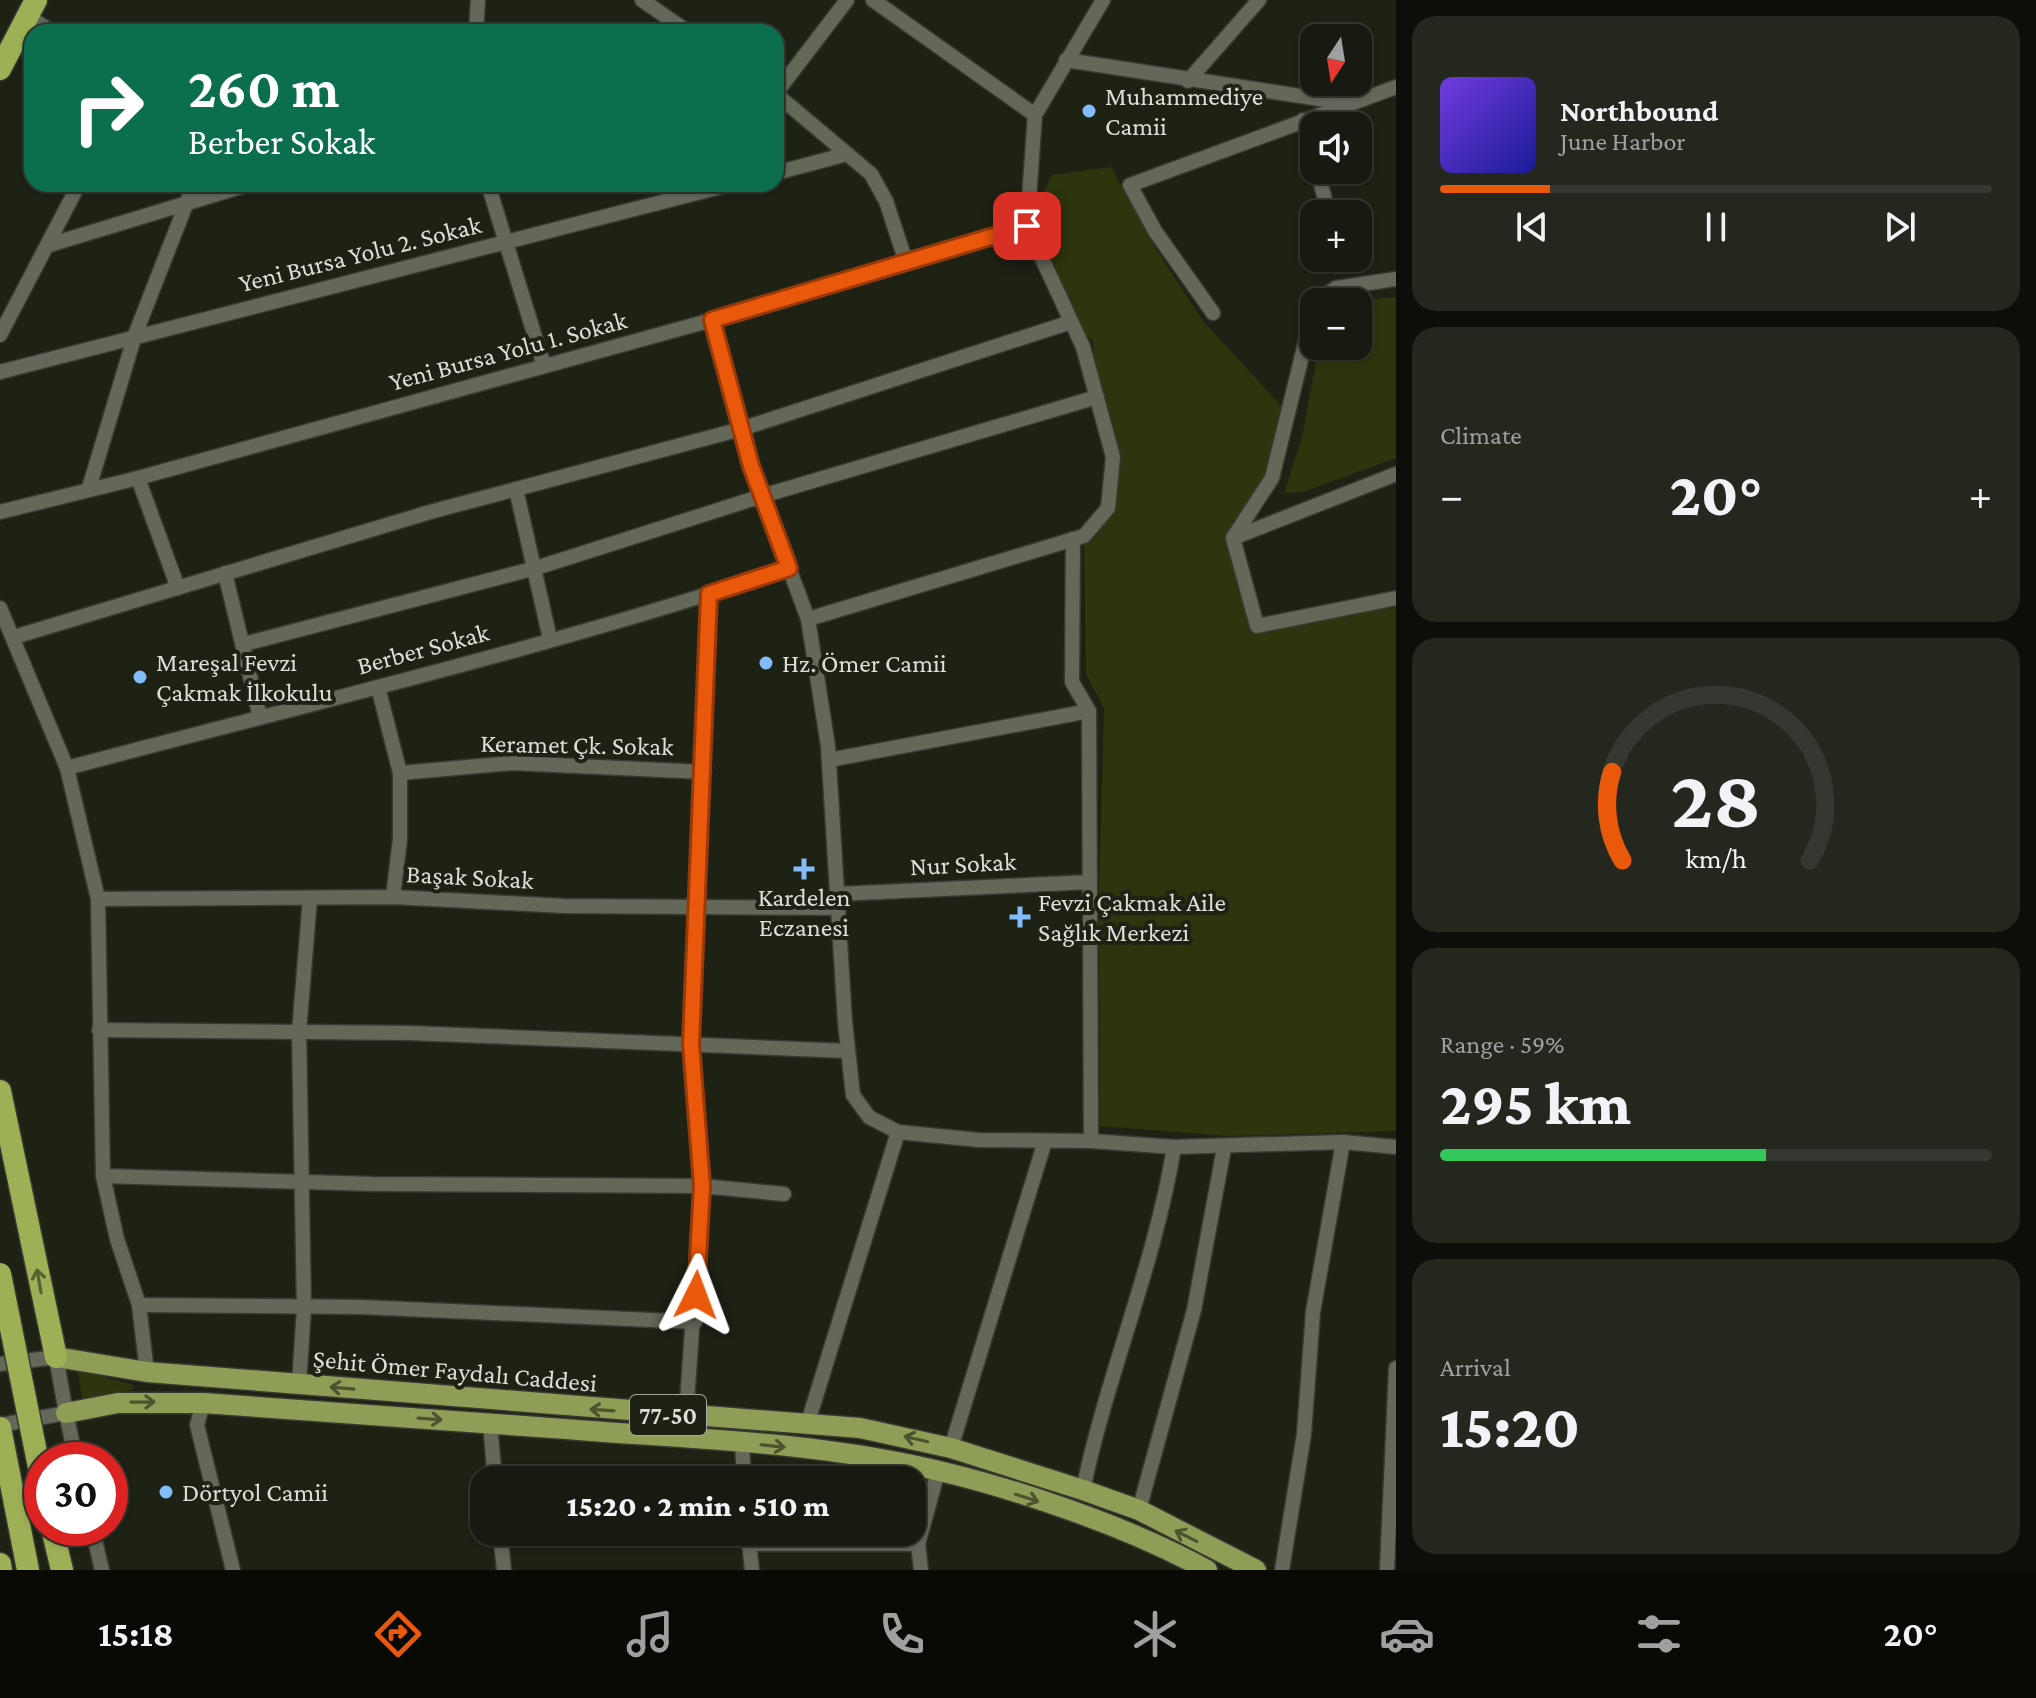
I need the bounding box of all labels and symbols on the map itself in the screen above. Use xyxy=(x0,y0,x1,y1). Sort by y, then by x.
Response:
north arrow xyxy=(1300,24,1372,96)
place label: Muhammediye Camii xyxy=(1105,82,1263,141)
marker: Muhammediye Camii xyxy=(1080,102,1098,120)
pin xyxy=(993,192,1061,260)
street label: Yeni Bursa Yolu 2. Sokak xyxy=(236,210,485,298)
street label: Yeni Bursa Yolu 1. Sokak xyxy=(386,305,631,397)
street label: Berber Sokak xyxy=(354,617,493,681)
place label: Mareşal Fevzi Çakmak İlkokulu xyxy=(156,648,333,707)
place label: Hz. Ömer Camii xyxy=(782,649,947,678)
marker: Hz. Ömer Camii xyxy=(757,654,775,672)
marker: Mareşal Fevzi Çakmak İlkokulu xyxy=(131,668,149,686)
street label: Keramet Çk. Sokak xyxy=(480,729,674,761)
street label: Nur Sokak xyxy=(909,847,1018,881)
street label: Başak Sokak xyxy=(406,859,535,895)
marker: Kardelen Eczanesi xyxy=(795,860,813,878)
place label: Kardelen Eczanesi xyxy=(758,883,850,942)
place label: Fevzi Çakmak Aile Sağlık Merkezi xyxy=(1038,888,1226,947)
marker: Fevzi Çakmak Aile Sağlık Merkezi xyxy=(1009,906,1031,928)
position arrow xyxy=(654,1253,738,1337)
one-way arrow xyxy=(31,1269,46,1294)
street label: Şehit Ömer Faydalı Caddesi xyxy=(312,1344,598,1398)
one-way arrow xyxy=(330,1380,356,1395)
one-way arrow xyxy=(129,1394,156,1409)
road number: 77-50 xyxy=(630,1395,706,1435)
one-way arrow xyxy=(589,1402,616,1417)
one-way arrow xyxy=(417,1412,443,1427)
one-way arrow xyxy=(903,1431,929,1446)
one-way arrow xyxy=(759,1438,786,1453)
speed limit sign: 30 xyxy=(24,1442,128,1546)
place label: Dörtyol Camii xyxy=(182,1478,328,1507)
marker: Dörtyol Camii xyxy=(157,1483,175,1501)
one-way arrow xyxy=(1014,1492,1039,1506)
one-way arrow xyxy=(1174,1528,1198,1543)

